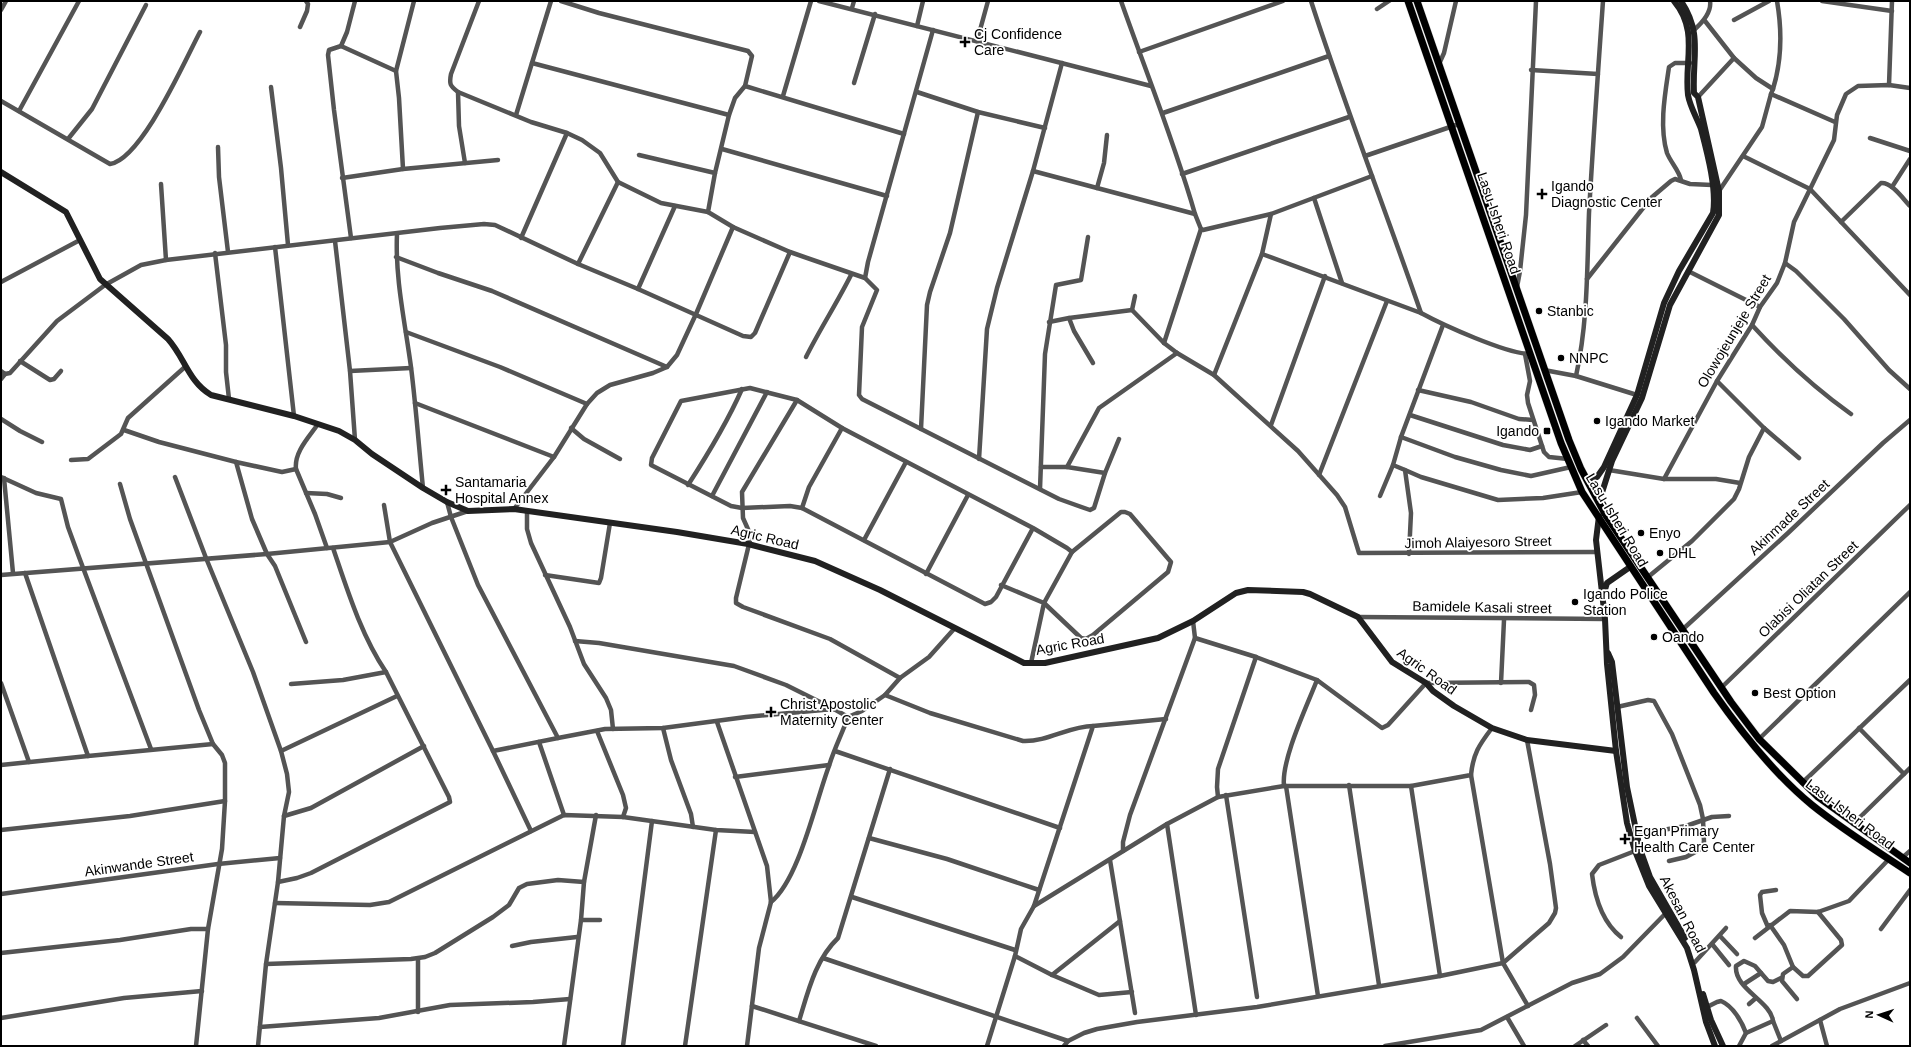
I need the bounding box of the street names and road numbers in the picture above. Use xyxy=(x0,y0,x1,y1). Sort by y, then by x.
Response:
street label: Lasu-Isheri Road xyxy=(1474,170,1524,276)
street label: Olowojeunjeje Street xyxy=(1694,271,1774,390)
street label: Lasu-Isheri Road xyxy=(1583,470,1651,570)
street label: Akinmade Street xyxy=(1746,476,1832,558)
street label: Agric Road xyxy=(729,521,801,553)
street label: Jimoh Alaiyesoro Street xyxy=(1404,533,1552,551)
street label: Olabisi Oliatan Street xyxy=(1755,537,1861,641)
street label: Bamidele Kasali street xyxy=(1412,598,1552,616)
street label: Agric Road xyxy=(1035,630,1105,658)
street label: Agric Road xyxy=(1394,644,1460,698)
street label: Lasu-Isheri Road xyxy=(1803,776,1897,852)
street label: Akinwande Street xyxy=(84,848,195,880)
street label: Akesan Road xyxy=(1657,873,1709,955)

